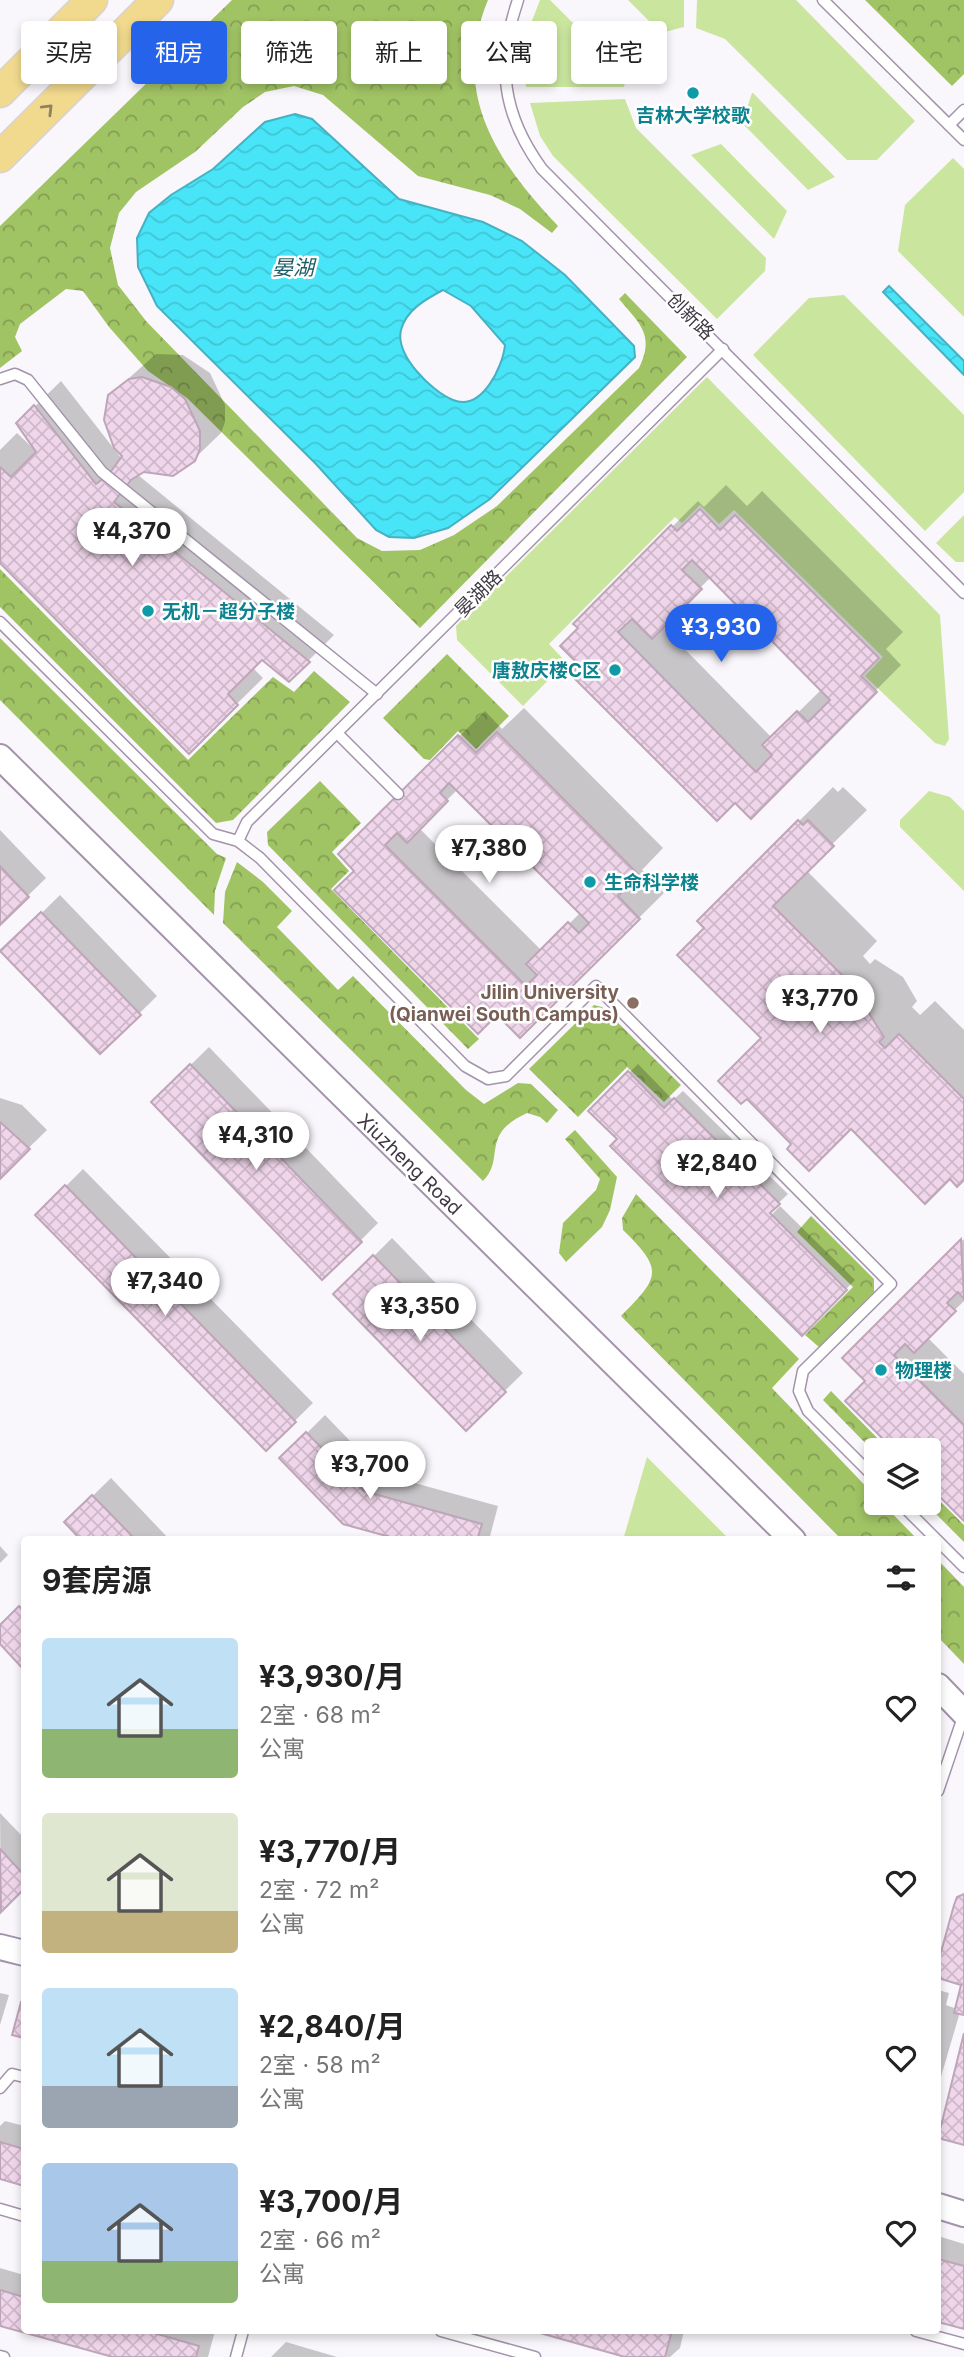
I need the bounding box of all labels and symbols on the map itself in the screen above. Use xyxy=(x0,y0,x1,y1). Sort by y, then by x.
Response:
marker: 吉林大学校歌 xyxy=(685,85,701,101)
one-way arrow xyxy=(40,104,53,117)
place label: 吉林大学校歌 xyxy=(636,104,750,127)
water label: 晏湖 xyxy=(272,255,317,280)
street label: 创新路 xyxy=(662,288,719,345)
pin: ¥4,370 xyxy=(75,508,189,568)
street label: 晏湖路 xyxy=(450,565,507,622)
place label: 无机－超分子楼 xyxy=(162,600,295,623)
marker: 无机－超分子楼 xyxy=(140,603,156,619)
pin: ¥3,930 xyxy=(664,604,778,664)
place label: 唐敖庆楼C区 xyxy=(492,659,601,682)
marker: 唐敖庆楼C区 xyxy=(607,662,623,678)
pin: ¥7,380 xyxy=(432,826,546,885)
place label: 生命科学楼 xyxy=(604,871,699,894)
marker: 生命科学楼 xyxy=(582,874,598,890)
pin: ¥3,770 xyxy=(763,976,877,1035)
place label: Jilin University (Qianwei South Campus) xyxy=(389,981,620,1026)
marker: Jilin University (Qianwei South Campus) xyxy=(625,995,641,1011)
street label: Xiuzheng Road xyxy=(353,1109,466,1220)
pin: ¥4,310 xyxy=(199,1112,313,1172)
pin: ¥2,840 xyxy=(660,1140,774,1200)
pin: ¥7,340 xyxy=(108,1258,222,1318)
pin: ¥3,350 xyxy=(363,1284,477,1343)
place label: 物理楼 xyxy=(895,1359,952,1382)
marker: 物理楼 xyxy=(873,1362,889,1378)
pin: ¥3,700 xyxy=(313,1442,427,1501)

